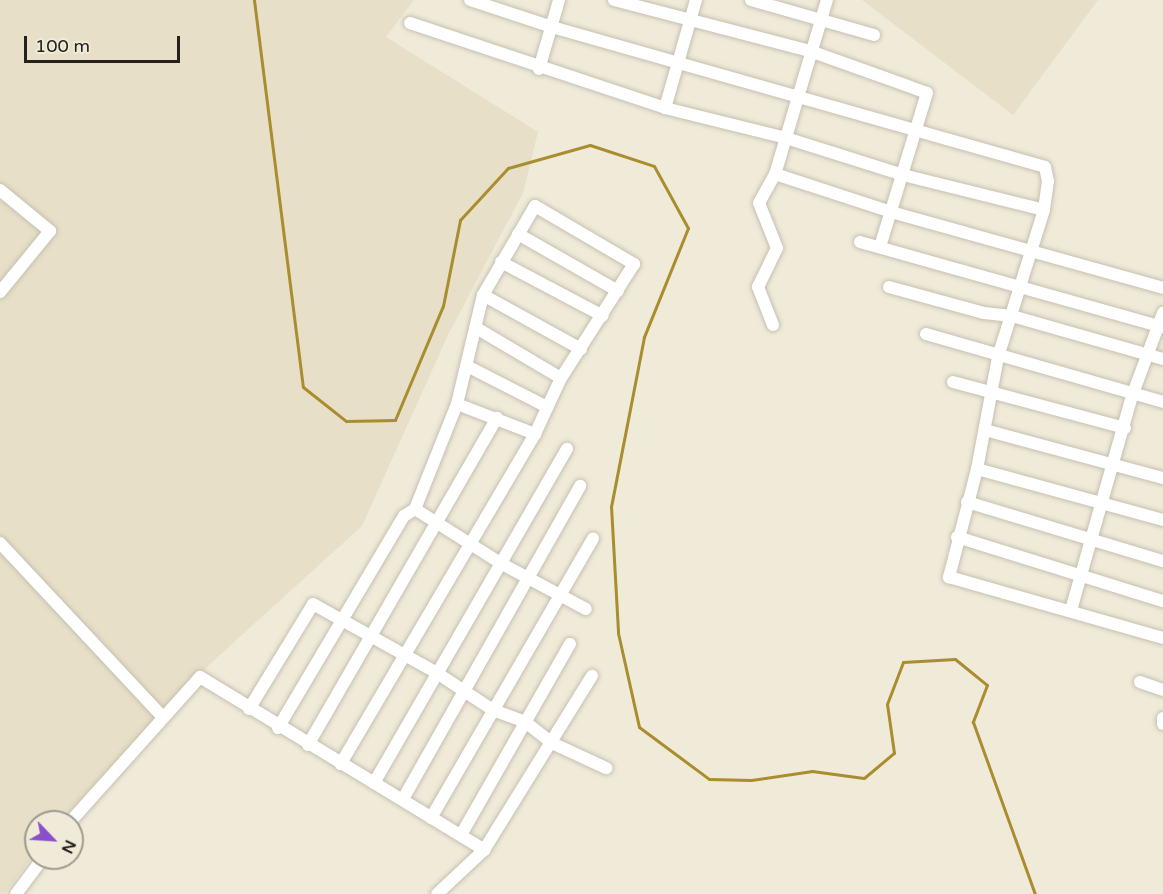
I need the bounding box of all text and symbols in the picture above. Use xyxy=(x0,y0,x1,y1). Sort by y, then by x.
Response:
scale bar xyxy=(27,24,183,62)
text: 100 m xyxy=(35,35,90,57)
north arrow xyxy=(24,810,84,870)
text: N xyxy=(57,837,80,857)

